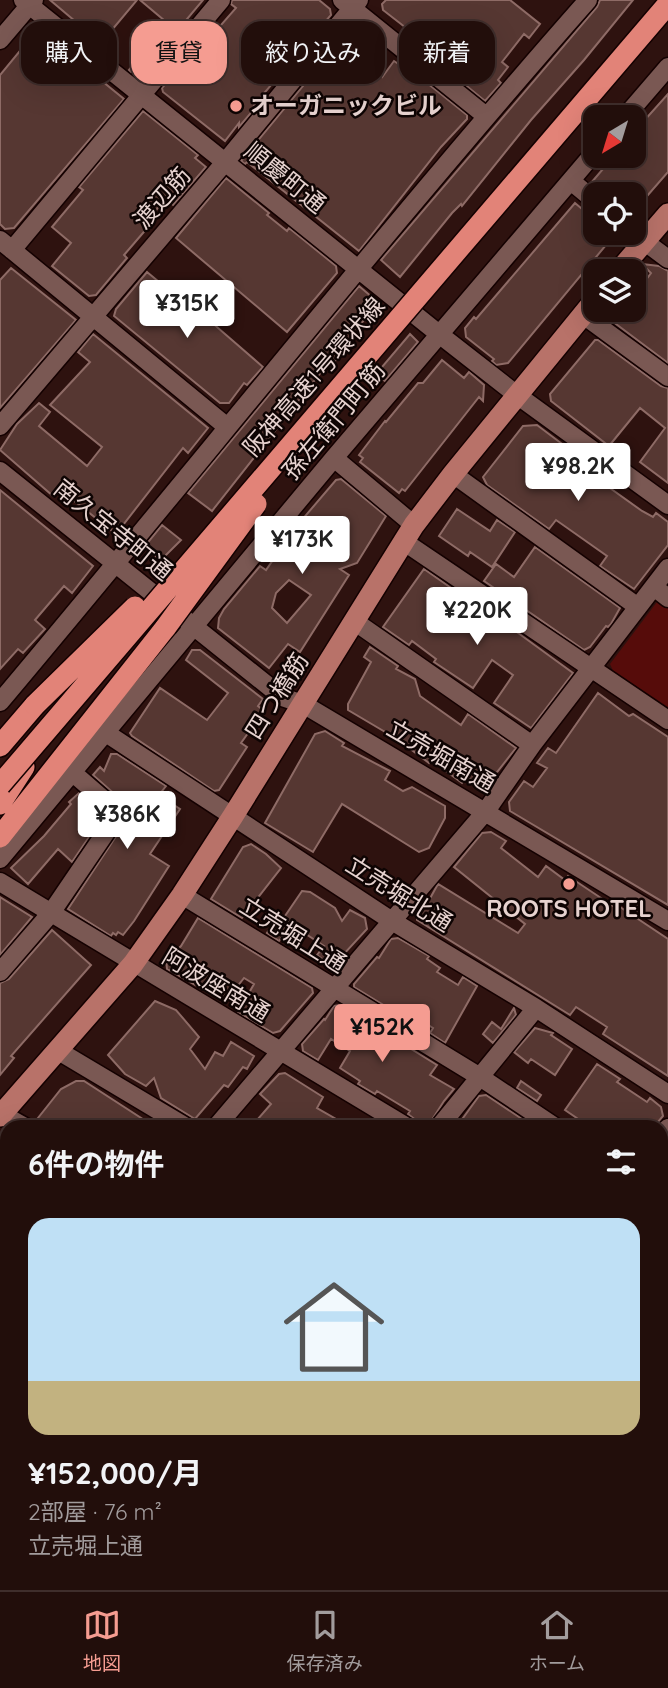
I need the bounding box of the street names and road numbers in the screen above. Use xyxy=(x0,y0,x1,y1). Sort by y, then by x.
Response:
street label: 順慶町通 xyxy=(239,135,332,219)
street label: 渡辺筋 xyxy=(126,160,196,234)
street label: 阪神高速1号環状線 xyxy=(236,291,390,462)
street label: 孫左衛門町筋 xyxy=(275,356,391,485)
street label: 南久宝寺町通 xyxy=(48,472,179,586)
street label: 四つ橋筋 xyxy=(238,647,314,744)
street label: 立売堀南通 xyxy=(382,712,501,798)
street label: 立売堀北通 xyxy=(341,849,458,938)
street label: 立売堀上通 xyxy=(235,890,352,979)
street label: 阿波座南通 xyxy=(157,940,276,1028)

